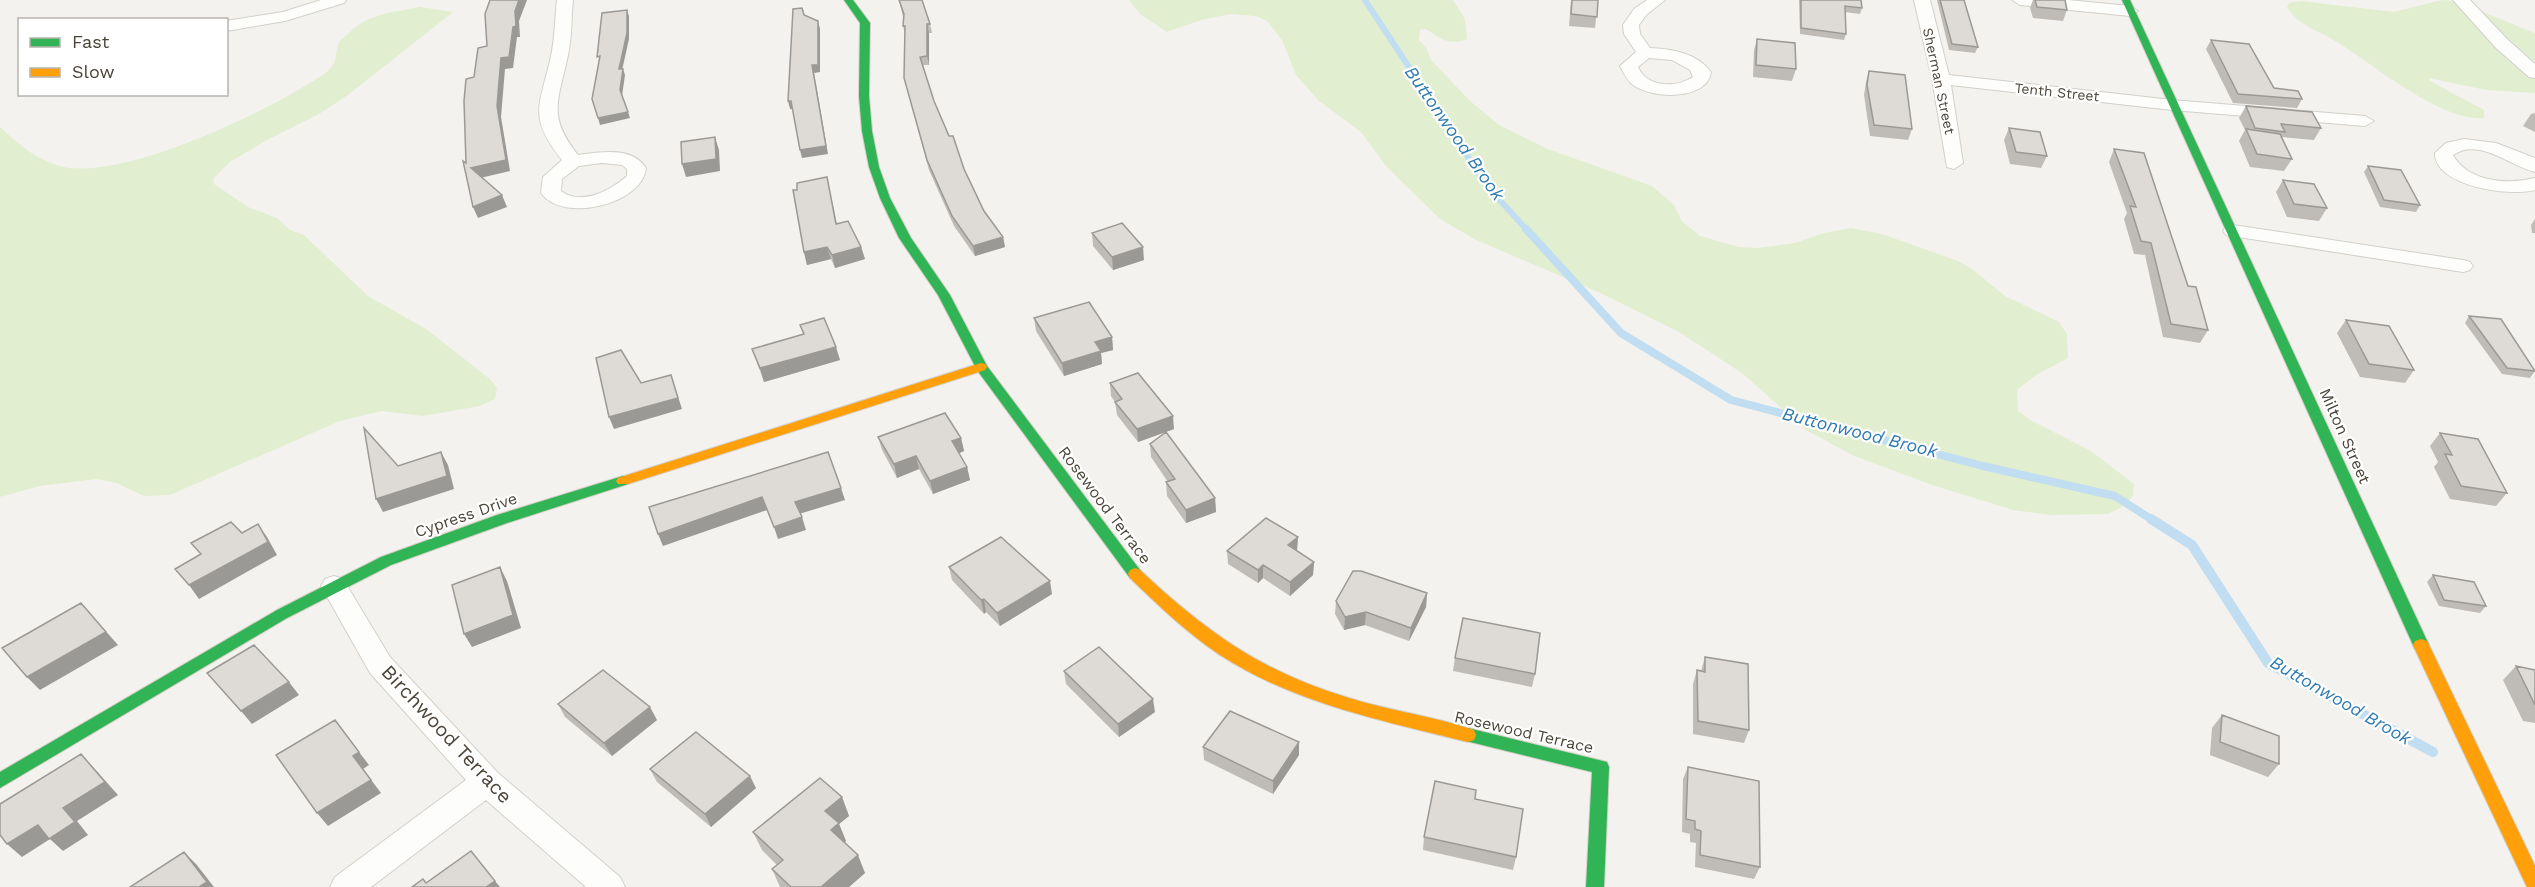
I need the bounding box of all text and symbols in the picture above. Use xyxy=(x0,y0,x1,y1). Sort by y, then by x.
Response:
legend xyxy=(18,18,228,96)
street label: Sherman Street xyxy=(1920,26,1958,136)
text: Fast xyxy=(72,31,110,52)
text: Slow xyxy=(72,61,115,82)
water label: Buttonwood Brook xyxy=(1401,62,1510,205)
street label: Tenth Street xyxy=(2014,80,2100,104)
street label: Milton Street xyxy=(2316,385,2375,487)
water label: Buttonwood Brook xyxy=(1780,403,1941,462)
street label: Rosewood Terrace xyxy=(1055,443,1155,567)
street label: Cypress Drive xyxy=(412,489,520,541)
water label: Buttonwood Brook xyxy=(2267,651,2416,750)
street label: Birchwood Terrace xyxy=(377,660,517,808)
street label: Rosewood Terrace xyxy=(1453,707,1595,757)

